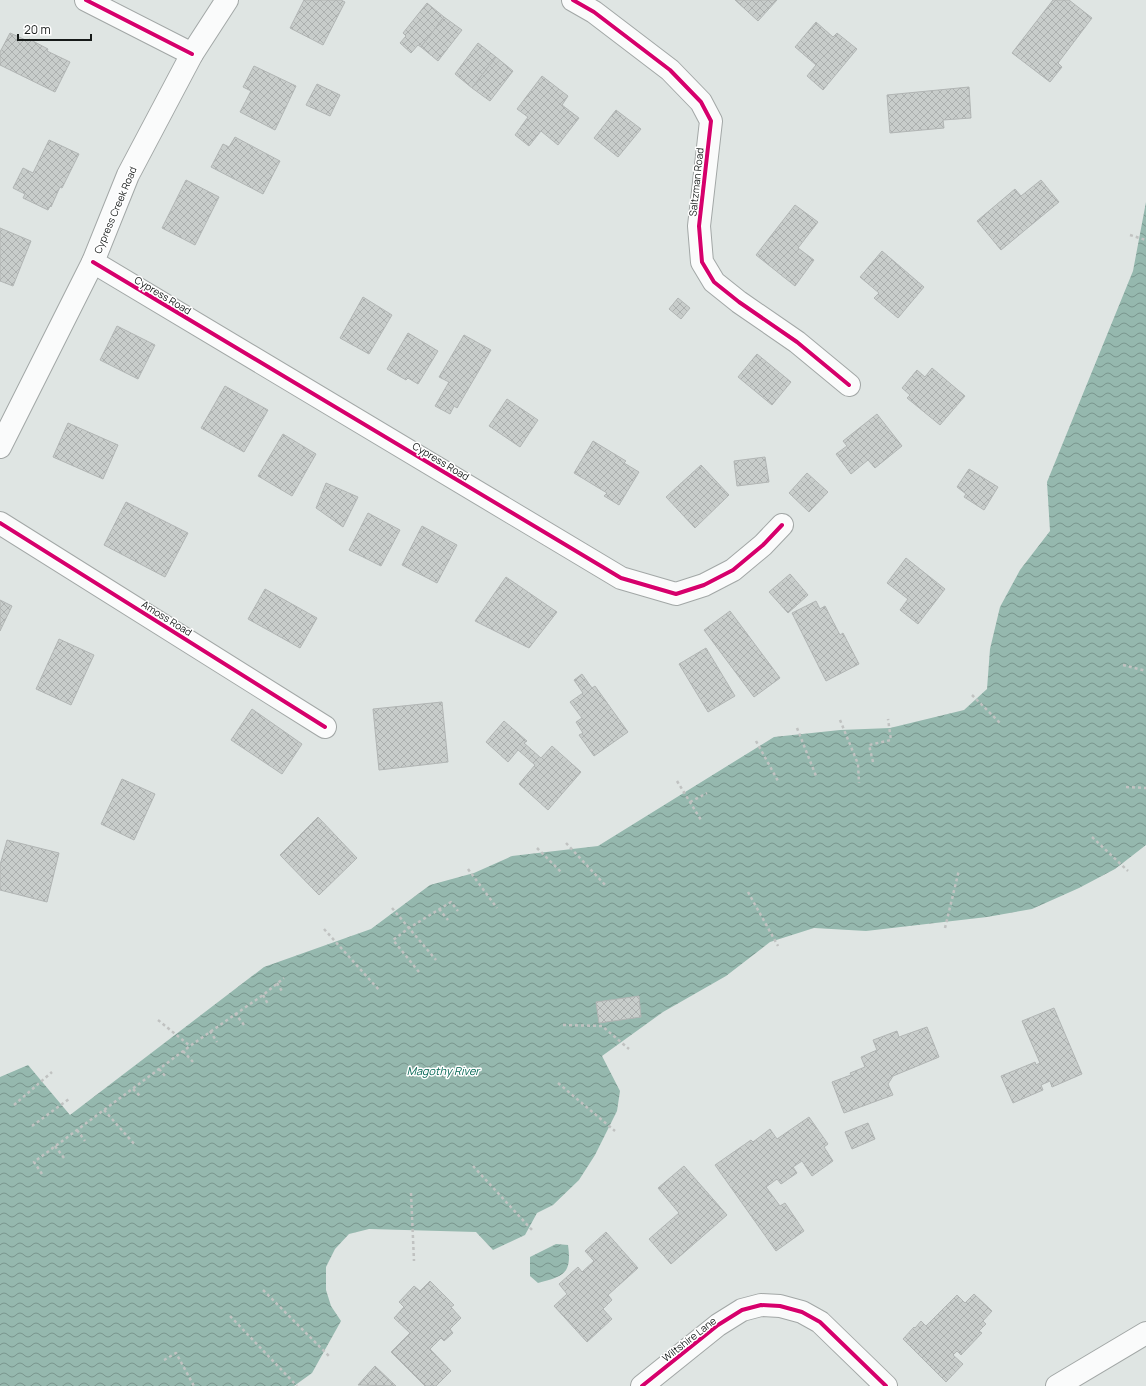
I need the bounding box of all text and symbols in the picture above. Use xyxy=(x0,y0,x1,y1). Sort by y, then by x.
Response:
scale bar xyxy=(18,16,91,42)
text: 20 m xyxy=(24,21,51,38)
street label: Saltzman Road xyxy=(685,147,707,217)
street label: Cypress Creek Road xyxy=(90,164,140,256)
street label: Cypress Road xyxy=(132,273,194,317)
street label: Cypress Road xyxy=(410,439,472,483)
street label: Amoss Road xyxy=(139,597,195,639)
water label: Magothy River xyxy=(407,1063,481,1078)
street label: Wiltshire Lane xyxy=(659,1313,719,1365)

